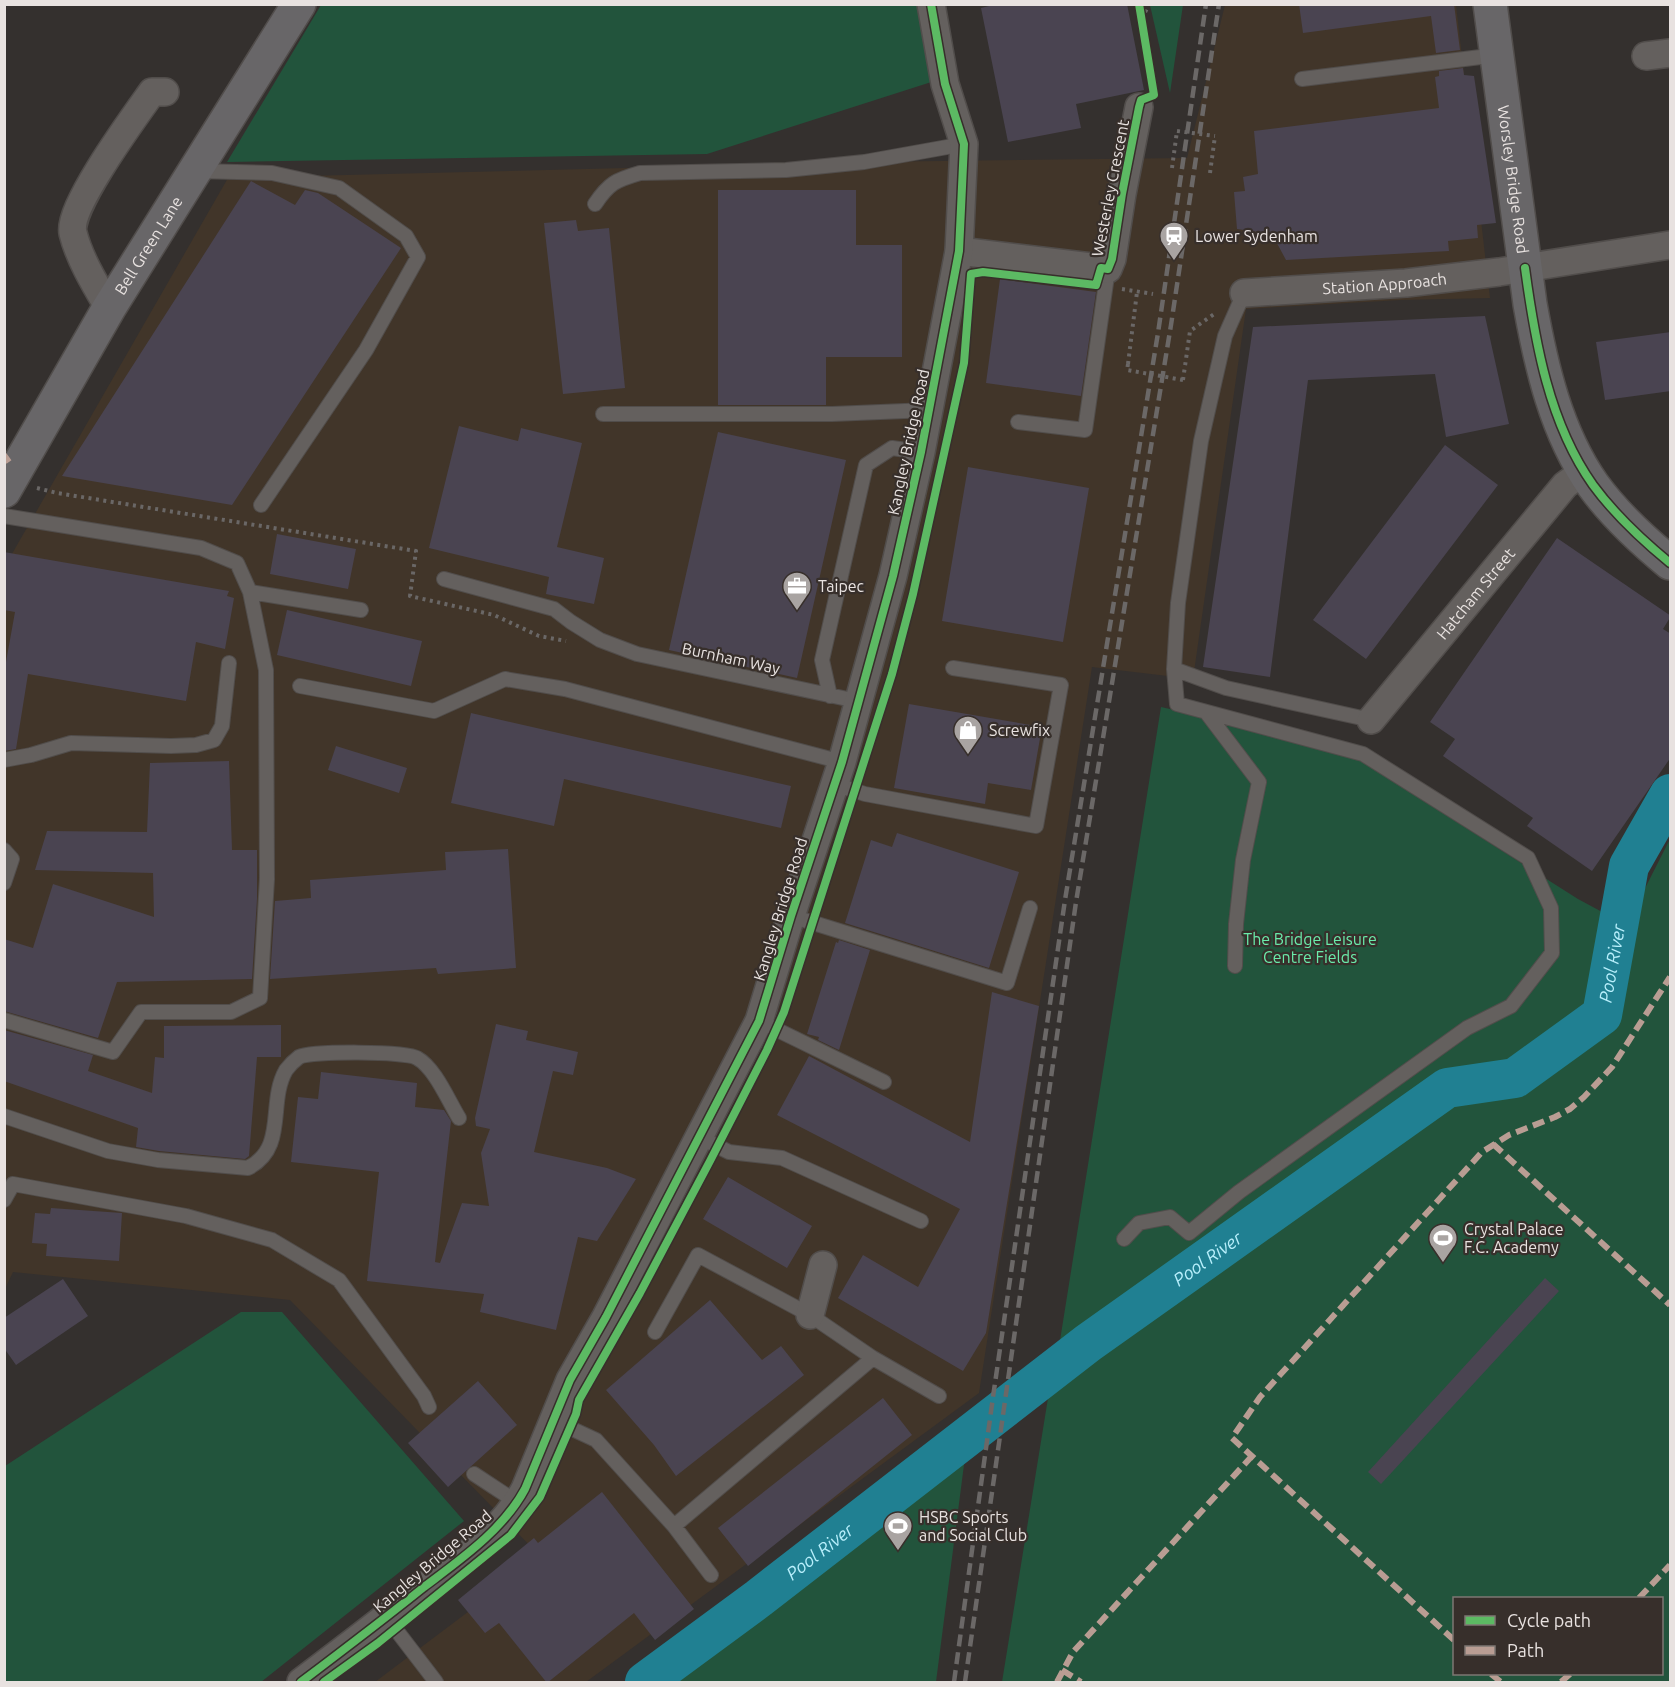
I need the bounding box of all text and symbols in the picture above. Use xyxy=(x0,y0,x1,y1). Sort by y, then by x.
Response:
street label: Worsley Bridge Road xyxy=(1495,104,1532,255)
street label: Westerley Crescent xyxy=(1088,117,1132,258)
street label: Bell Green Lane xyxy=(111,193,186,298)
station icon: Lower Sydenham xyxy=(1158,220,1190,262)
place label: Lower Sydenham xyxy=(1195,227,1318,245)
street label: Station Approach xyxy=(1322,269,1448,297)
street label: Kangley Bridge Road xyxy=(884,367,932,517)
street label: Hatcham Street xyxy=(1433,544,1519,643)
office icon: Taipec xyxy=(781,570,813,612)
place label: Taipec xyxy=(818,577,865,595)
street label: Burnham Way xyxy=(680,639,782,677)
shop icon: Screwfix xyxy=(952,714,984,756)
place label: Screwfix xyxy=(989,721,1050,739)
street label: Kangley Bridge Road xyxy=(750,835,810,983)
water label: Pool River xyxy=(1594,921,1628,1004)
park label: The Bridge Leisure Centre Fields xyxy=(1243,930,1377,966)
place label: Crystal Palace F.C. Academy xyxy=(1464,1220,1564,1256)
sports icon: Crystal Palace F.C. Academy xyxy=(1427,1222,1459,1264)
water label: Pool River xyxy=(1169,1227,1246,1289)
street label: Kangley Bridge Road xyxy=(369,1506,495,1616)
place label: HSBC Sports and Social Club xyxy=(919,1508,1027,1544)
sports icon: HSBC Sports and Social Club xyxy=(882,1510,914,1552)
water label: Pool River xyxy=(782,1518,858,1583)
legend xyxy=(1453,1597,1663,1675)
text: Cycle path xyxy=(1507,1610,1591,1630)
text: Path xyxy=(1507,1640,1544,1660)

